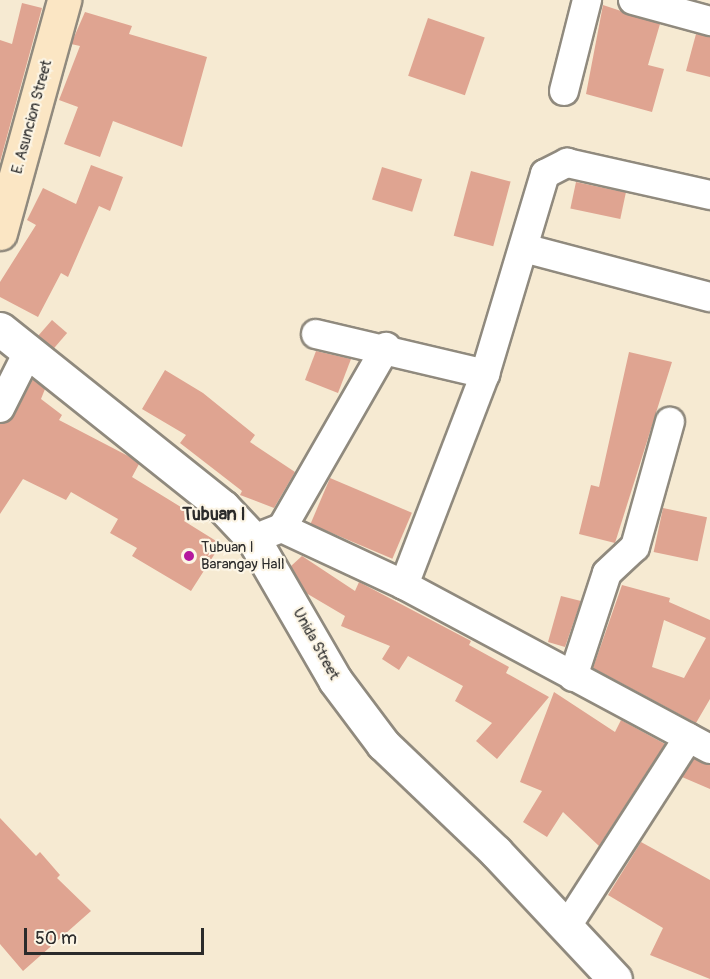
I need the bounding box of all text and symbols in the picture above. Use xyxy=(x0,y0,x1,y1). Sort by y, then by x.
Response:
street label: E. Asuncion Street xyxy=(8,58,56,176)
district label: Tubuan I xyxy=(182,504,246,526)
place label: Tubuan I Barangay Hall xyxy=(201,538,285,573)
marker: Tubuan I Barangay Hall xyxy=(182,549,196,563)
street label: Unida Street xyxy=(289,605,343,683)
scale bar xyxy=(27,916,207,954)
text: 50 m xyxy=(35,927,77,950)

